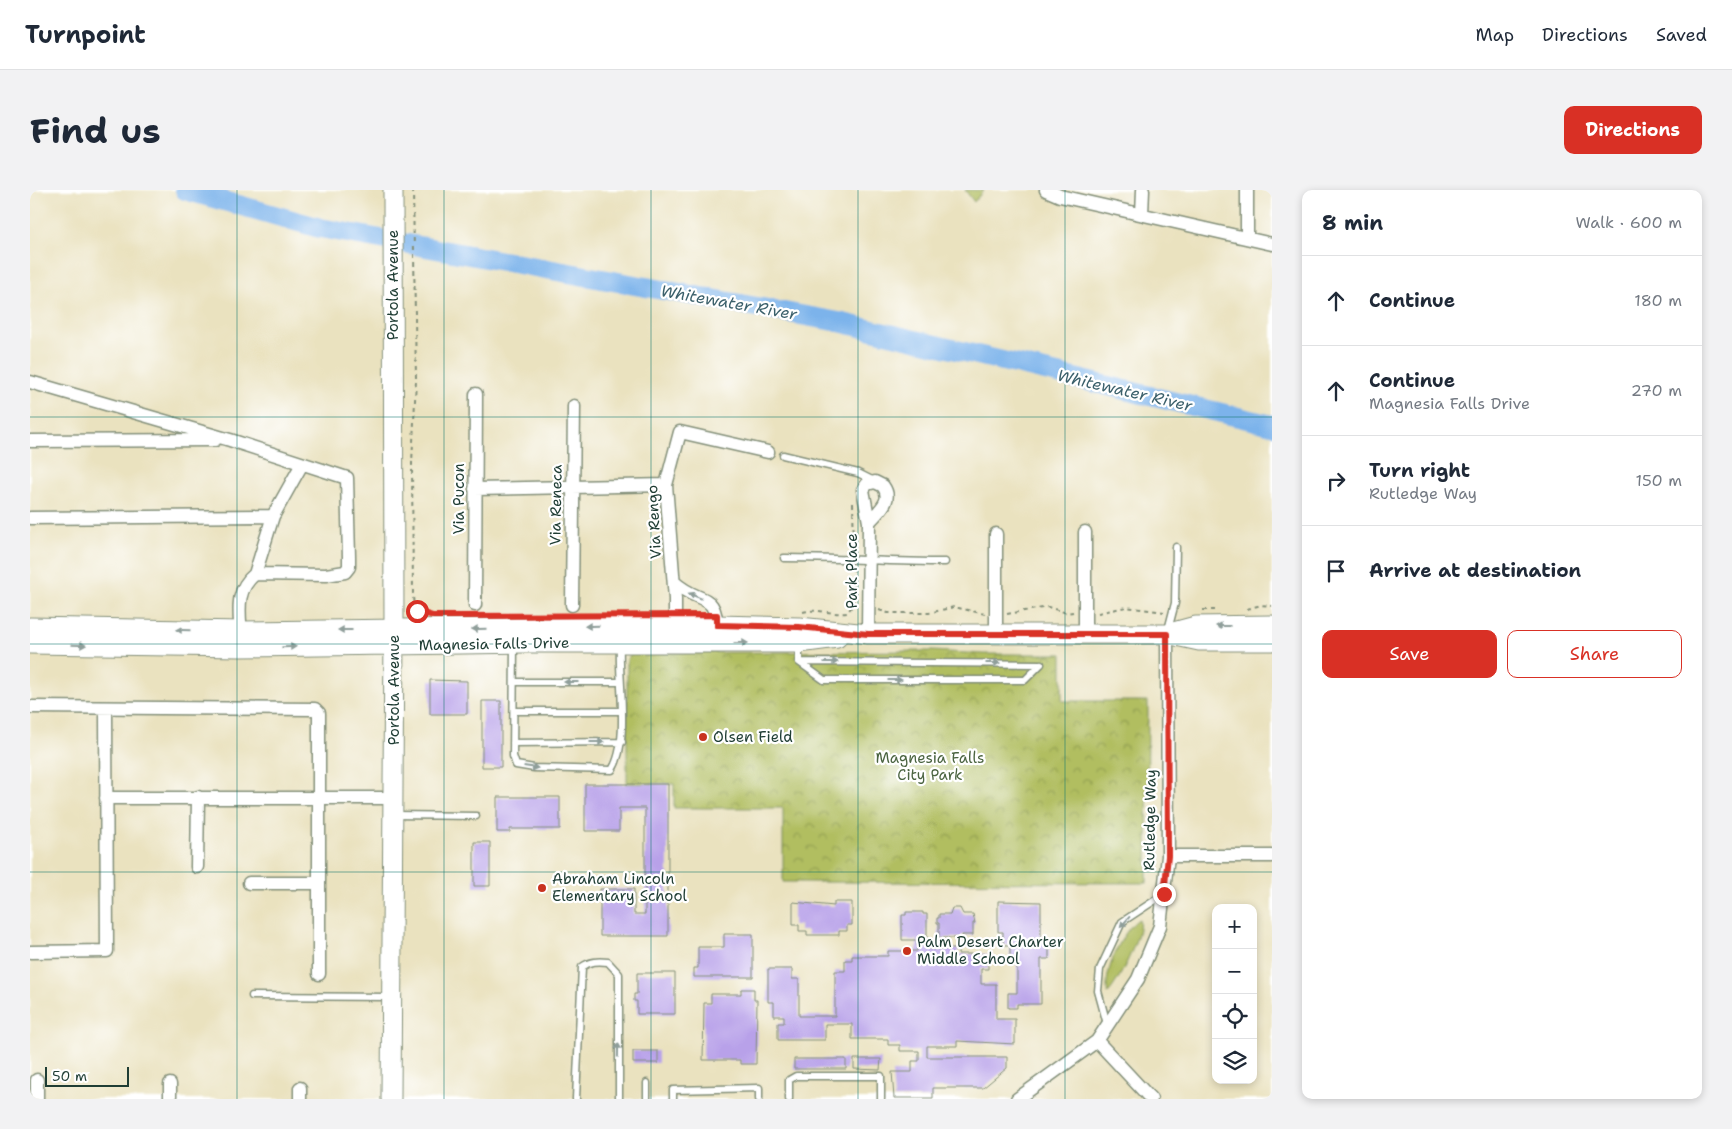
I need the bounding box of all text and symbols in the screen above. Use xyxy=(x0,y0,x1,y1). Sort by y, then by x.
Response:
text: Turnpoint xyxy=(25,19,146,51)
text: Map xyxy=(1476,23,1514,47)
text: Directions xyxy=(1542,23,1628,47)
text: Saved xyxy=(1656,23,1707,47)
button: Directions xyxy=(1564,106,1702,154)
text: Find us xyxy=(30,107,161,154)
text: 8 min xyxy=(1322,209,1383,237)
text: Walk · 600 m xyxy=(1576,212,1682,233)
street label: Portola Avenue xyxy=(383,230,403,340)
water label: Whitewater River xyxy=(659,280,799,325)
icon: ahead xyxy=(1322,287,1350,315)
text: Continue xyxy=(1369,288,1455,313)
text: 180 m xyxy=(1634,290,1682,311)
water label: Whitewater River xyxy=(1055,365,1195,416)
text: Continue xyxy=(1369,368,1455,393)
icon: ahead xyxy=(1322,377,1350,405)
text: 270 m xyxy=(1631,380,1682,401)
text: Magnesia Falls Drive xyxy=(1369,393,1530,414)
text: Turn right xyxy=(1369,458,1470,483)
street label: Via Pucon xyxy=(449,463,469,535)
street label: Via Reneca xyxy=(545,464,567,546)
icon: right xyxy=(1322,467,1350,495)
text: 150 m xyxy=(1635,470,1682,491)
text: Rutledge Way xyxy=(1369,483,1477,504)
street label: Via Rengo xyxy=(642,484,666,560)
street label: Park Place xyxy=(842,533,862,609)
icon: arrive xyxy=(1322,557,1350,585)
text: Arrive at destination xyxy=(1369,558,1581,583)
one-way arrow xyxy=(687,592,702,600)
route start xyxy=(406,600,429,623)
one-way arrow xyxy=(583,622,599,630)
one-way arrow xyxy=(1215,622,1231,630)
one-way arrow xyxy=(471,625,487,633)
one-way arrow xyxy=(175,626,191,634)
one-way arrow xyxy=(337,626,353,634)
button: Save xyxy=(1322,630,1497,678)
button: Share xyxy=(1507,630,1682,678)
street label: Magnesia Falls Drive xyxy=(418,633,570,655)
street label: Portola Avenue xyxy=(384,635,404,745)
one-way arrow xyxy=(733,639,749,647)
one-way arrow xyxy=(71,641,87,649)
one-way arrow xyxy=(282,643,298,651)
one-way arrow xyxy=(823,658,839,666)
one-way arrow xyxy=(986,659,1002,667)
one-way arrow xyxy=(887,676,903,684)
one-way arrow xyxy=(563,678,579,686)
place label: Olsen Field xyxy=(713,727,793,747)
marker: Olsen Field xyxy=(697,731,709,743)
one-way arrow xyxy=(589,738,605,746)
park label: Magnesia Falls City Park xyxy=(876,748,984,785)
one-way arrow xyxy=(523,763,539,771)
street label: Rutledge Way xyxy=(1139,769,1161,871)
place label: Abraham Lincoln Elementary School xyxy=(552,869,688,906)
marker: Abraham Lincoln Elementary School xyxy=(536,882,548,894)
route end xyxy=(1153,883,1176,906)
map controls xyxy=(1212,904,1257,1084)
button: + xyxy=(1212,904,1257,949)
one-way arrow xyxy=(1119,915,1131,927)
place label: Palm Desert Charter Middle School xyxy=(917,932,1064,969)
marker: Palm Desert Charter Middle School xyxy=(901,945,913,957)
button: − xyxy=(1212,949,1257,994)
button: locate xyxy=(1212,994,1257,1039)
button: layers xyxy=(1212,1039,1257,1084)
one-way arrow xyxy=(614,1042,622,1058)
scale bar xyxy=(45,1064,129,1087)
text: 50 m xyxy=(52,1067,87,1085)

